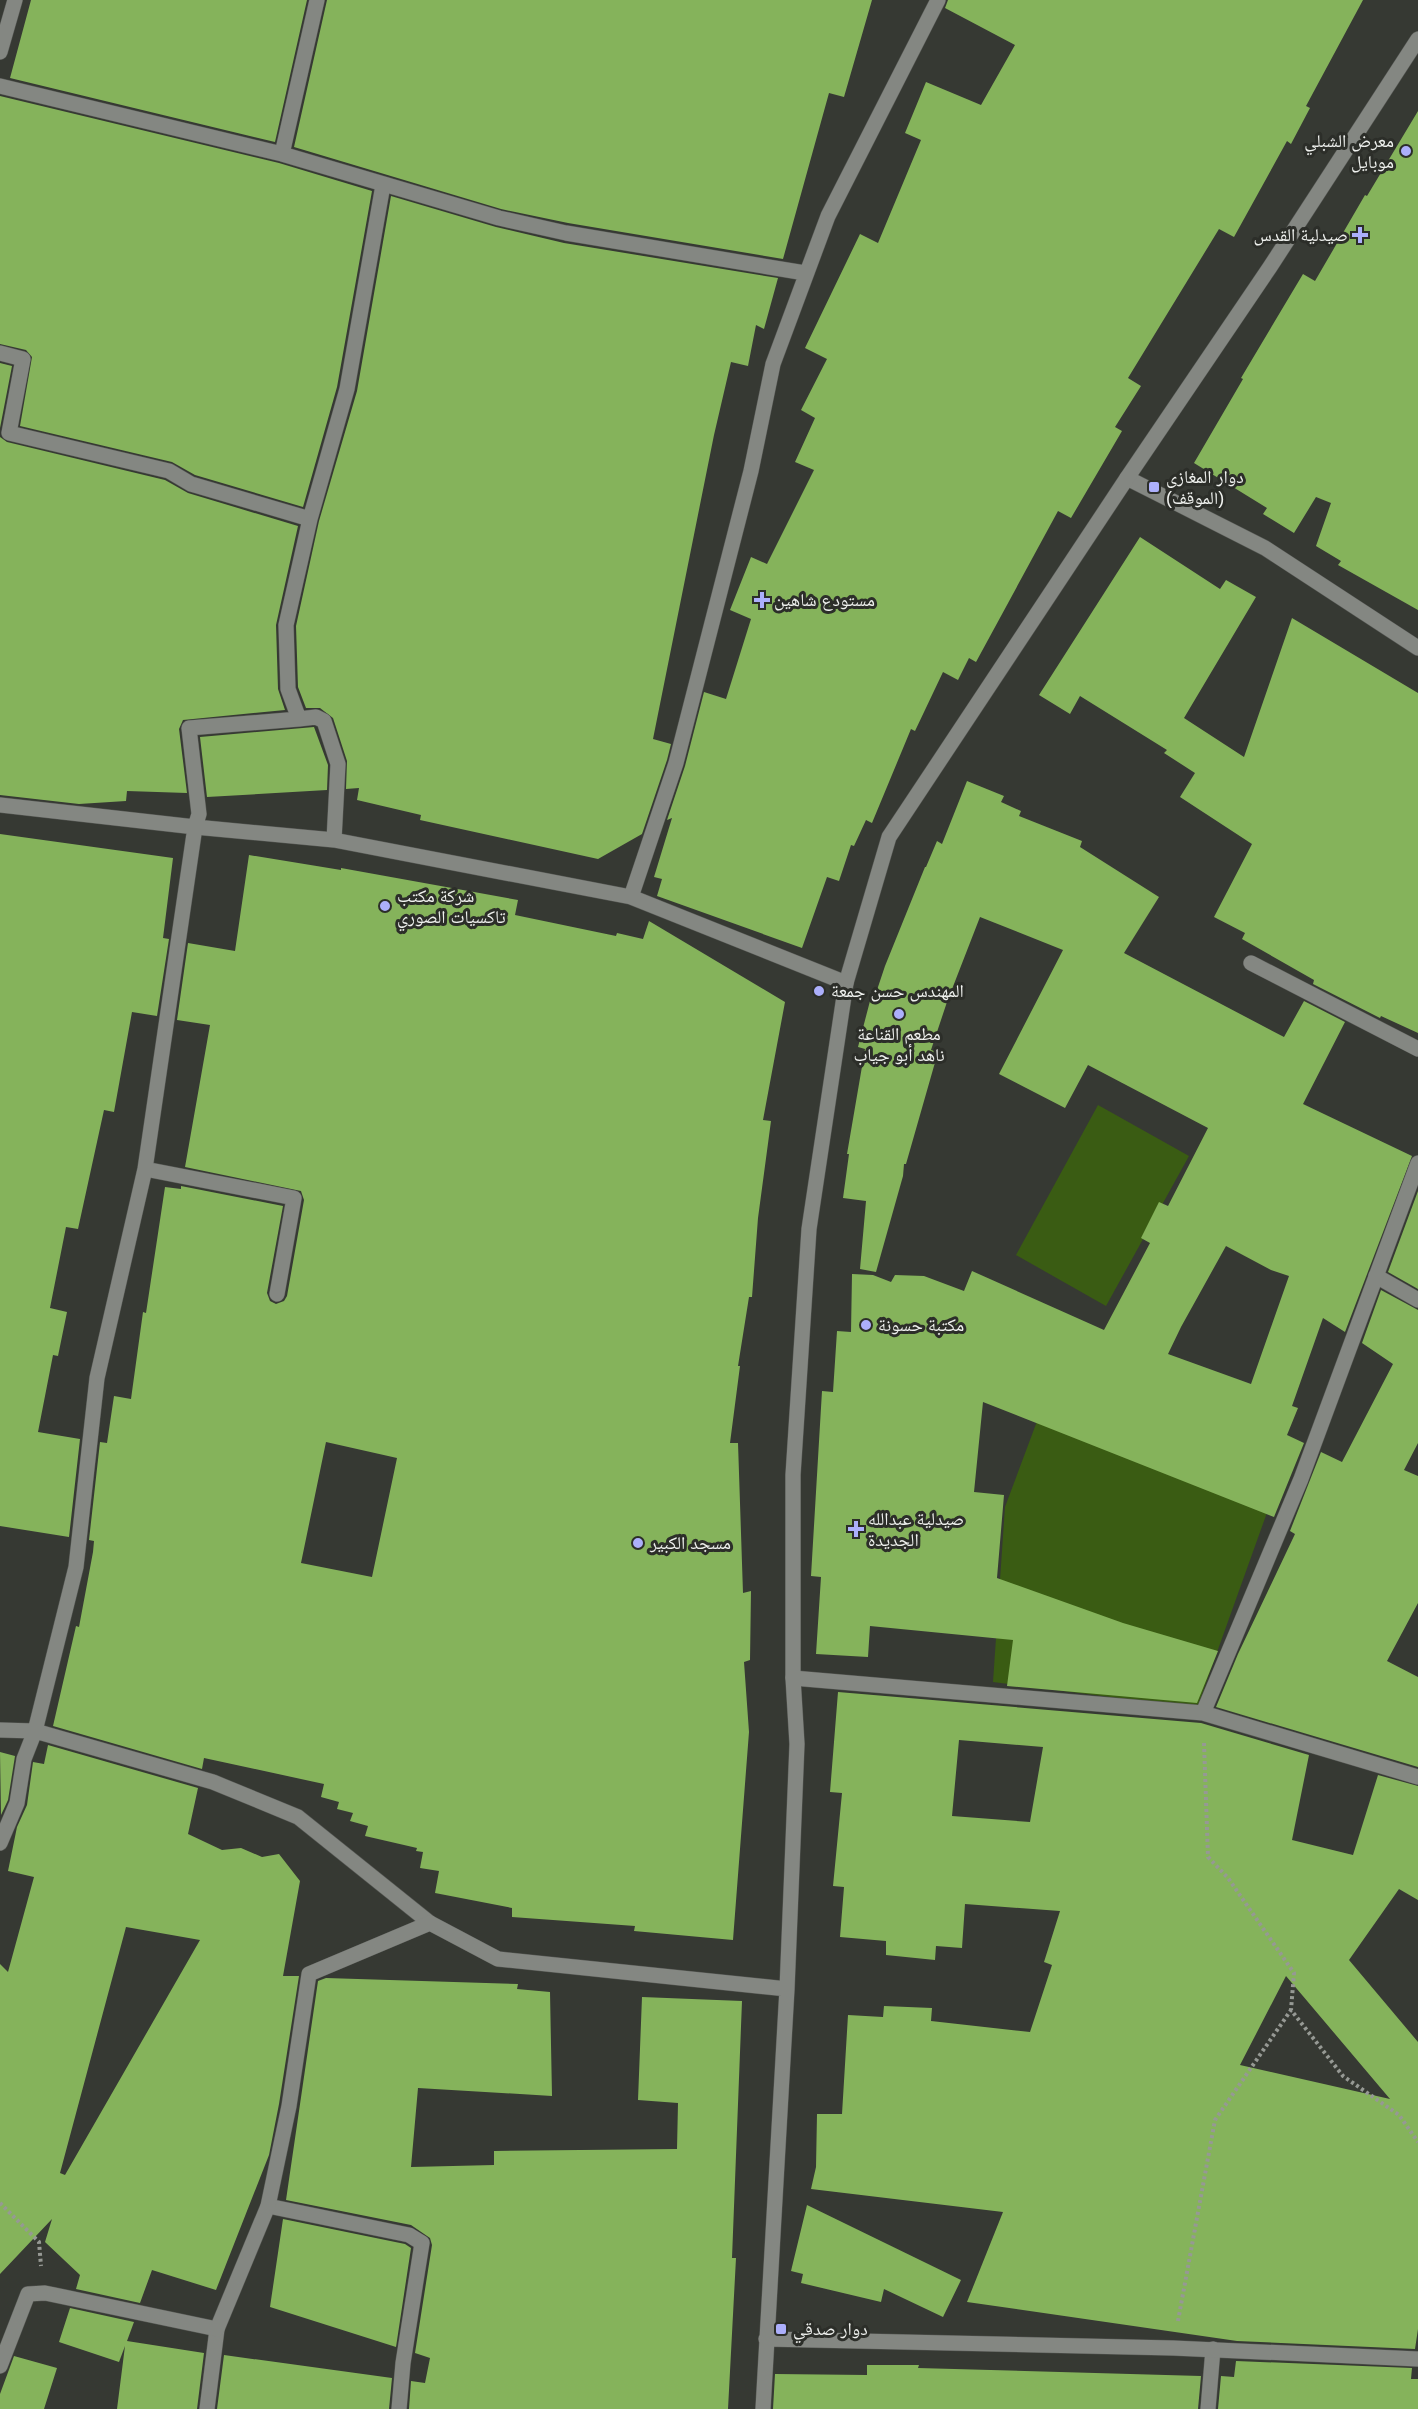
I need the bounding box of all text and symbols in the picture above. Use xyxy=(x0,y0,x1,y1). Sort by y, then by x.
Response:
place label: معرض الشبلي موبايل xyxy=(1304,131,1394,173)
marker: معرض الشبلي موبايل xyxy=(1399,144,1413,158)
place label: صيدلية القدس xyxy=(1254,225,1348,246)
marker: صيدلية القدس xyxy=(1353,228,1367,242)
place label: دوار المغازي (الموقف) xyxy=(1166,467,1244,508)
marker: دوار المغازي (الموقف) xyxy=(1147,480,1161,494)
place label: مستودع شاهين xyxy=(774,590,875,611)
marker: مستودع شاهين xyxy=(755,593,769,607)
place label: شركة مكتب تاكسيات الصوري xyxy=(397,886,506,932)
marker: شركة مكتب تاكسيات الصوري xyxy=(378,899,392,913)
place label: المهندس حسن جمعة xyxy=(831,981,964,1002)
marker: المهندس حسن جمعة xyxy=(812,984,826,998)
marker: مطعم القناعة ناهد أبو جياب xyxy=(892,1007,906,1021)
place label: مطعم القناعة ناهد أبو جياب xyxy=(853,1024,945,1066)
place label: مكتبة حسونة xyxy=(878,1315,964,1336)
marker: مكتبة حسونة xyxy=(859,1318,873,1332)
place label: صيدلية عبدالله الجديدة xyxy=(868,1509,964,1550)
marker: صيدلية عبدالله الجديدة xyxy=(849,1522,863,1536)
place label: مسجد الكبير xyxy=(649,1533,731,1554)
marker: مسجد الكبير xyxy=(631,1536,645,1550)
place label: دوار صدقي xyxy=(793,2319,868,2344)
marker: دوار صدقي xyxy=(774,2322,788,2336)

